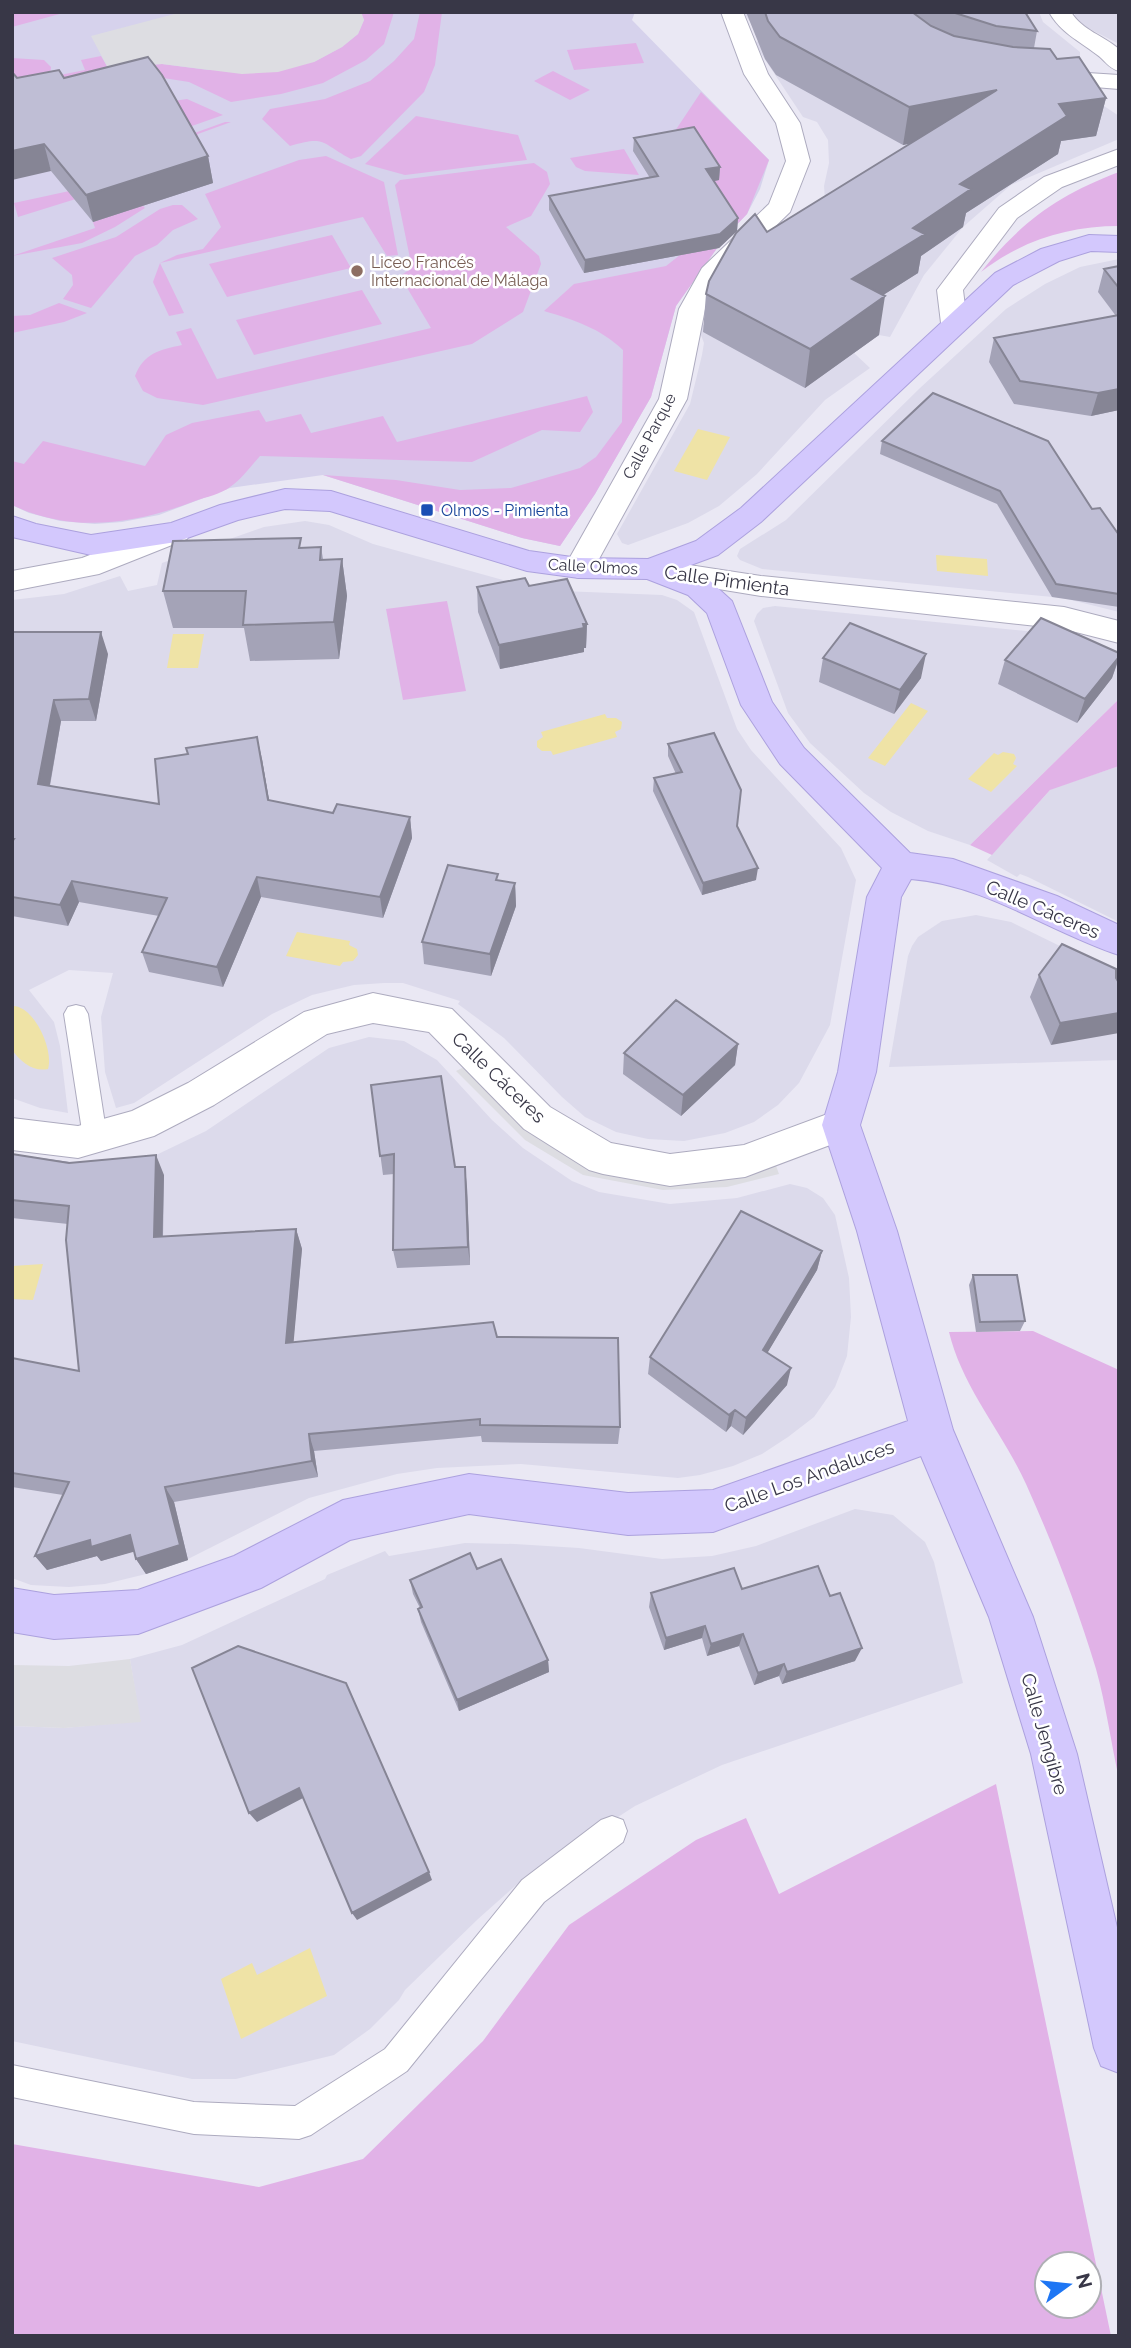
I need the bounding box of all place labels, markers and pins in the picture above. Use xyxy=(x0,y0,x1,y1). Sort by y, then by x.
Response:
place label: Liceo Francés Internacional de Málaga xyxy=(371,253,548,290)
marker: Liceo Francés Internacional de Málaga xyxy=(349,263,365,279)
place label: Olmos - Pimienta xyxy=(441,501,569,520)
marker: Olmos - Pimienta xyxy=(419,502,435,518)

